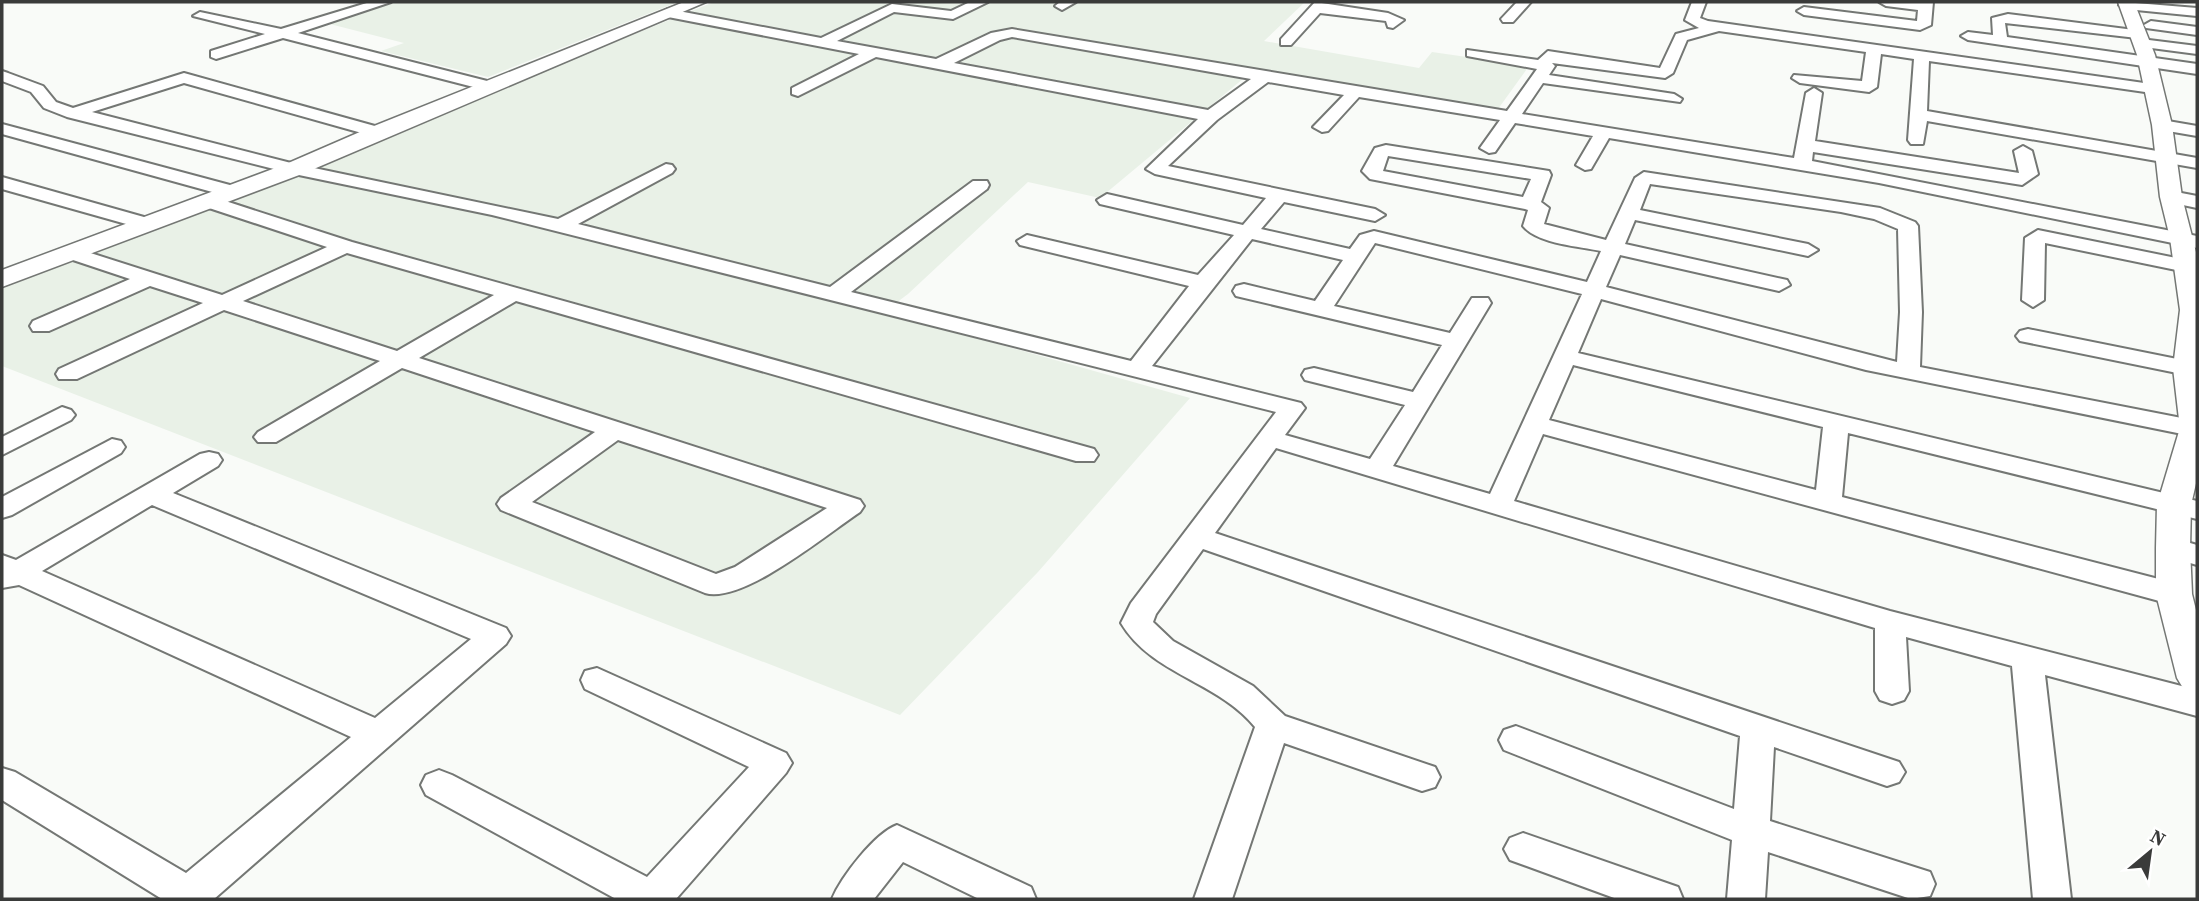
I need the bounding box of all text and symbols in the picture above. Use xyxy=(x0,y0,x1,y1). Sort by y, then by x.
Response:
north arrow xyxy=(2115,817,2185,887)
text: N xyxy=(2146,822,2171,852)

